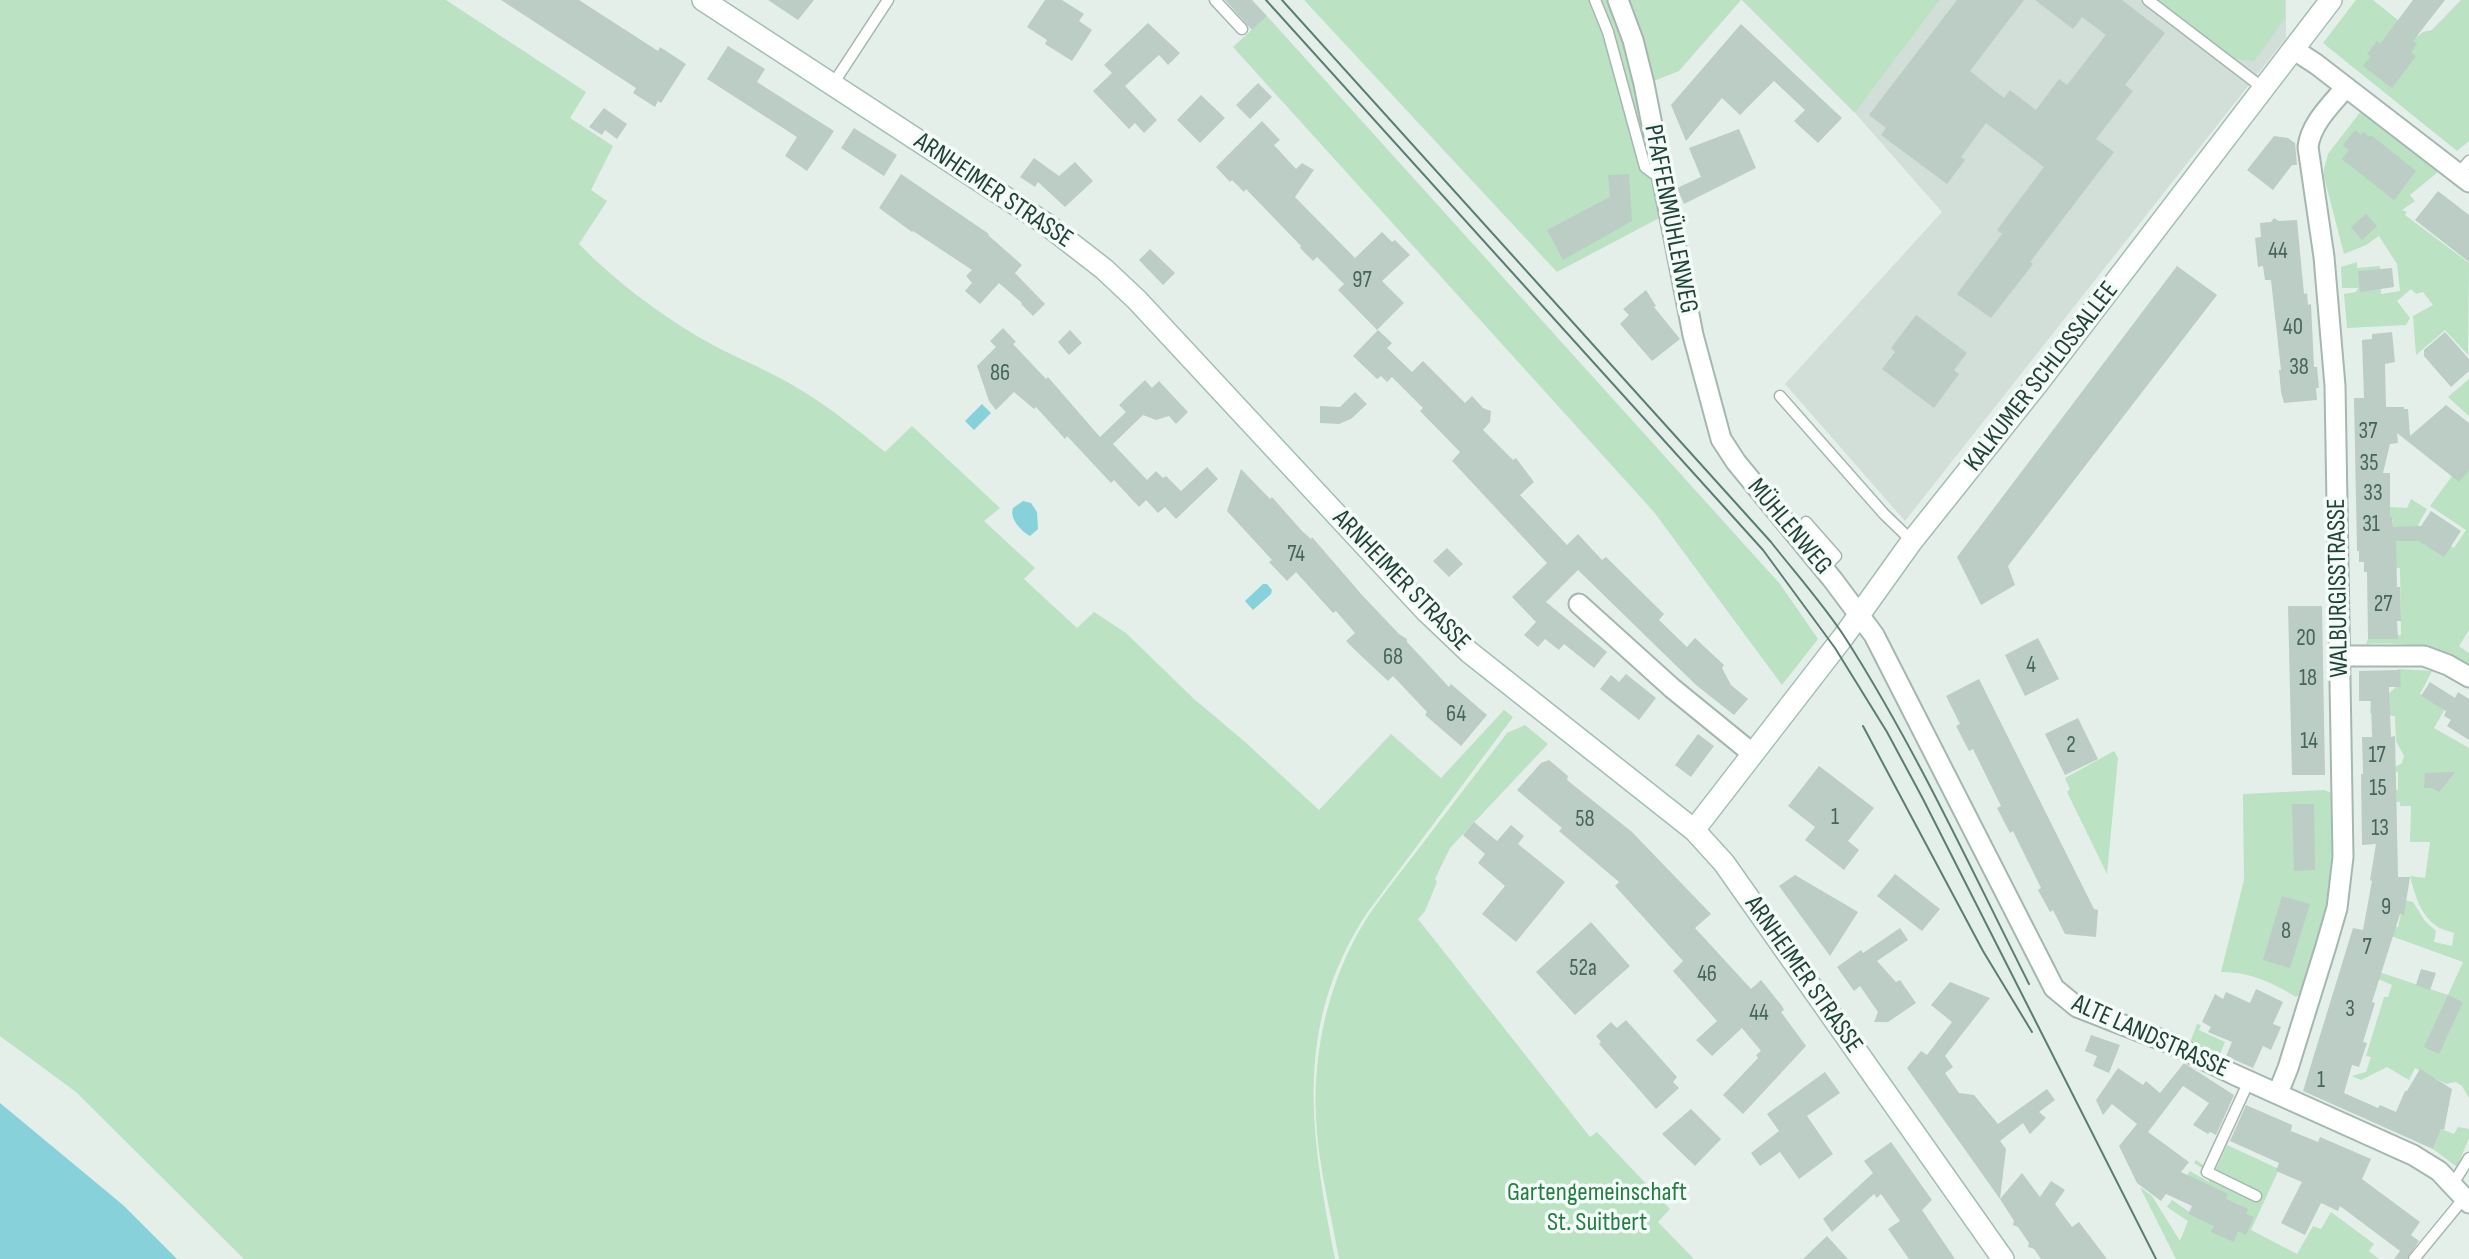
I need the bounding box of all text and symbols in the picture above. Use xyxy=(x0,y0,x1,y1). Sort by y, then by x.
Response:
street label: PFAFFENMÜHLENWEG xyxy=(1636,122,1704,316)
street label: ARNHEIMER STRASSE xyxy=(908,126,1078,256)
house number: 44 xyxy=(2268,238,2288,266)
house number: 97 xyxy=(1352,267,1372,295)
street label: KALKUMER SCHLOSSALLEE xyxy=(1958,276,2126,478)
house number: 40 xyxy=(2283,314,2303,342)
house number: 38 xyxy=(2289,354,2309,382)
house number: 86 xyxy=(990,360,1010,388)
house number: 37 xyxy=(2359,418,2377,446)
house number: 35 xyxy=(2360,450,2378,478)
street label: MÜHLENWEG xyxy=(1740,473,1838,581)
house number: 33 xyxy=(2363,480,2383,508)
street label: WALBURGISSTRASSE xyxy=(2322,498,2356,678)
street label: ARNHEIMER STRASSE xyxy=(1326,504,1476,658)
house number: 31 xyxy=(2362,511,2380,539)
house number: 74 xyxy=(1287,541,1305,569)
house number: 27 xyxy=(2374,591,2392,619)
house number: 20 xyxy=(2296,625,2316,653)
house number: 68 xyxy=(1383,644,1403,672)
house number: 4 xyxy=(2026,652,2036,680)
house number: 18 xyxy=(2299,665,2317,693)
house number: 64 xyxy=(1446,701,1466,729)
house number: 14 xyxy=(2300,728,2318,756)
house number: 2 xyxy=(2066,732,2076,760)
house number: 17 xyxy=(2368,742,2386,770)
house number: 15 xyxy=(2369,775,2387,803)
house number: 1 xyxy=(1831,804,1839,832)
house number: 58 xyxy=(1575,806,1595,834)
house number: 13 xyxy=(2371,815,2389,843)
street label: ARNHEIMER STRASSE xyxy=(1737,890,1869,1060)
house number: 9 xyxy=(2381,894,2391,922)
house number: 8 xyxy=(2281,918,2291,946)
house number: 7 xyxy=(2362,934,2372,962)
house number: 52a xyxy=(1569,955,1597,983)
house number: 46 xyxy=(1697,961,1717,989)
street label: ALTE LANDSTRASSE xyxy=(2067,989,2233,1085)
house number: 3 xyxy=(2345,996,2355,1024)
house number: 44 xyxy=(1749,1000,1769,1028)
house number: 1 xyxy=(2317,1067,2325,1095)
park label: Gartengemeinschaft St. Suitbert xyxy=(1507,1177,1687,1238)

